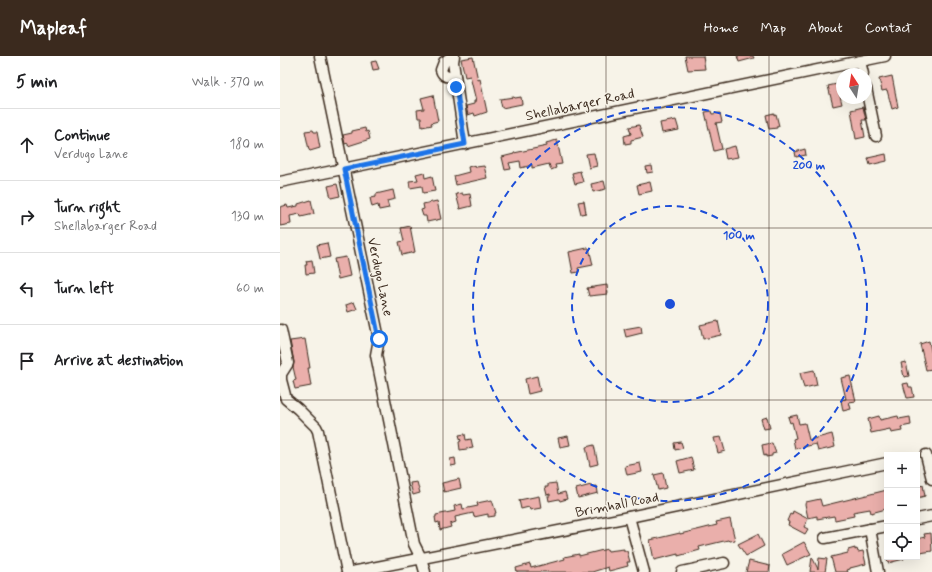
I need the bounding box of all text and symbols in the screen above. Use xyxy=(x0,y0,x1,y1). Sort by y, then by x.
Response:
text: Mapleaf xyxy=(20,16,87,41)
text: Home xyxy=(704,19,738,37)
text: Map xyxy=(760,19,786,37)
text: About xyxy=(808,19,843,37)
text: Contact xyxy=(865,19,912,37)
north arrow xyxy=(836,68,872,104)
text: 5 min xyxy=(16,71,58,93)
text: Walk · 370 m xyxy=(192,74,264,91)
route end xyxy=(447,78,465,96)
street label: Shellabarger Road xyxy=(524,85,636,125)
text: Continue xyxy=(54,126,110,146)
icon: ahead xyxy=(16,134,38,156)
text: 180 m xyxy=(229,136,264,153)
text: Verdugo Lane xyxy=(54,146,128,163)
text: 200 m xyxy=(793,158,826,174)
text: Turn right xyxy=(54,198,121,218)
icon: right xyxy=(16,206,38,228)
text: 130 m xyxy=(231,208,264,225)
text: Shellabarger Road xyxy=(54,218,157,235)
text: 100 m xyxy=(723,228,756,244)
street label: Verdugo Lane xyxy=(363,236,397,318)
icon: left xyxy=(16,278,38,300)
text: Turn left xyxy=(54,279,114,299)
text: 60 m xyxy=(236,280,264,297)
centre of rings xyxy=(663,297,677,311)
route start xyxy=(370,330,388,348)
icon: arrive xyxy=(16,350,38,372)
text: Arrive at destination xyxy=(54,351,183,371)
map controls xyxy=(884,452,920,560)
button: + xyxy=(884,452,920,488)
street label: Brimhall Road xyxy=(574,488,660,522)
button: − xyxy=(884,488,920,524)
button: locate xyxy=(884,524,920,560)

